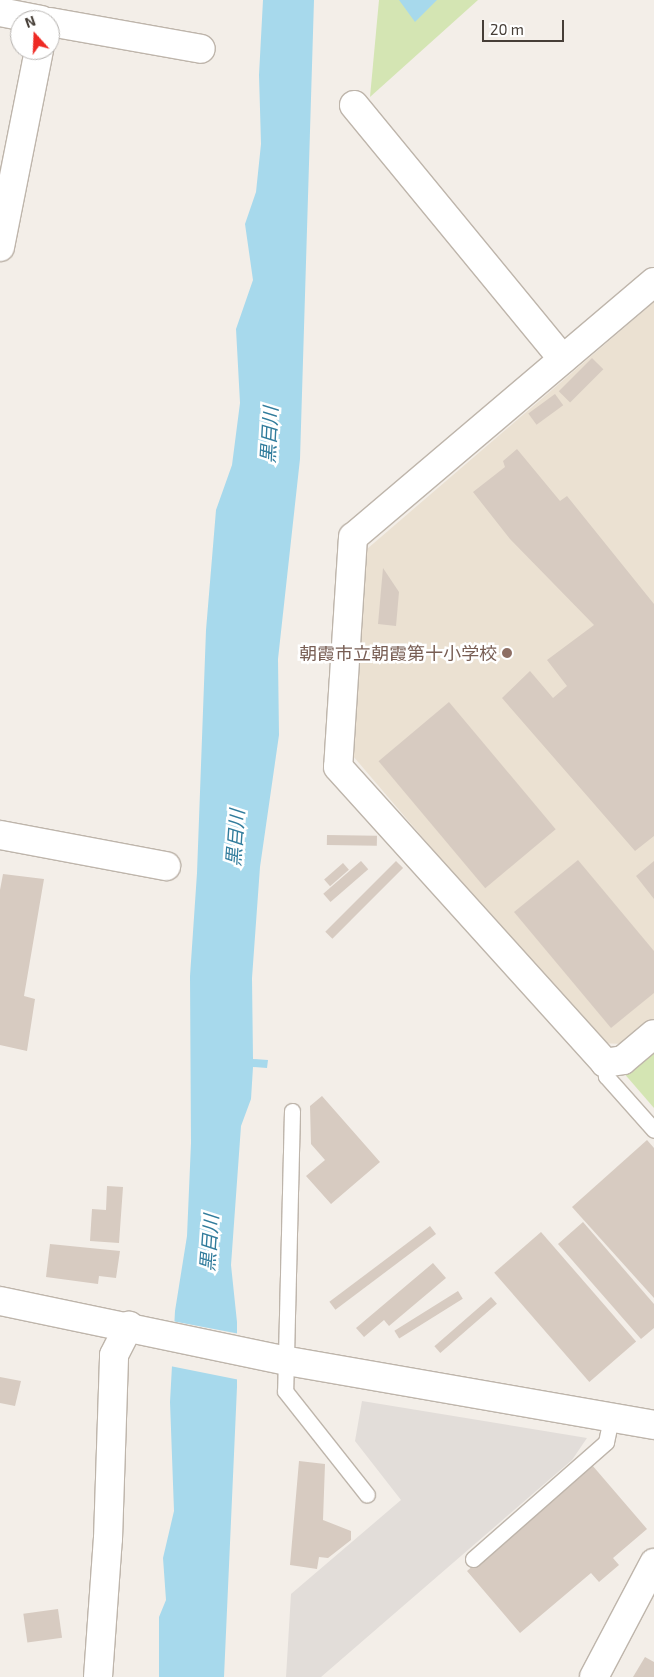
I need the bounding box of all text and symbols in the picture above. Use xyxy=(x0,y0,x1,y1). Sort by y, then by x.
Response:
north arrow xyxy=(10,10,60,60)
scale bar xyxy=(484,10,566,42)
text: N xyxy=(22,12,38,31)
text: 20 m xyxy=(490,20,524,38)
water label: 黒目川 xyxy=(256,406,282,464)
place label: 朝霞市立朝霞第十小学校 xyxy=(299,642,497,664)
marker: 朝霞市立朝霞第十小学校 xyxy=(501,647,513,659)
water label: 黒目川 xyxy=(222,809,248,867)
water label: 黒目川 xyxy=(196,1214,222,1272)

